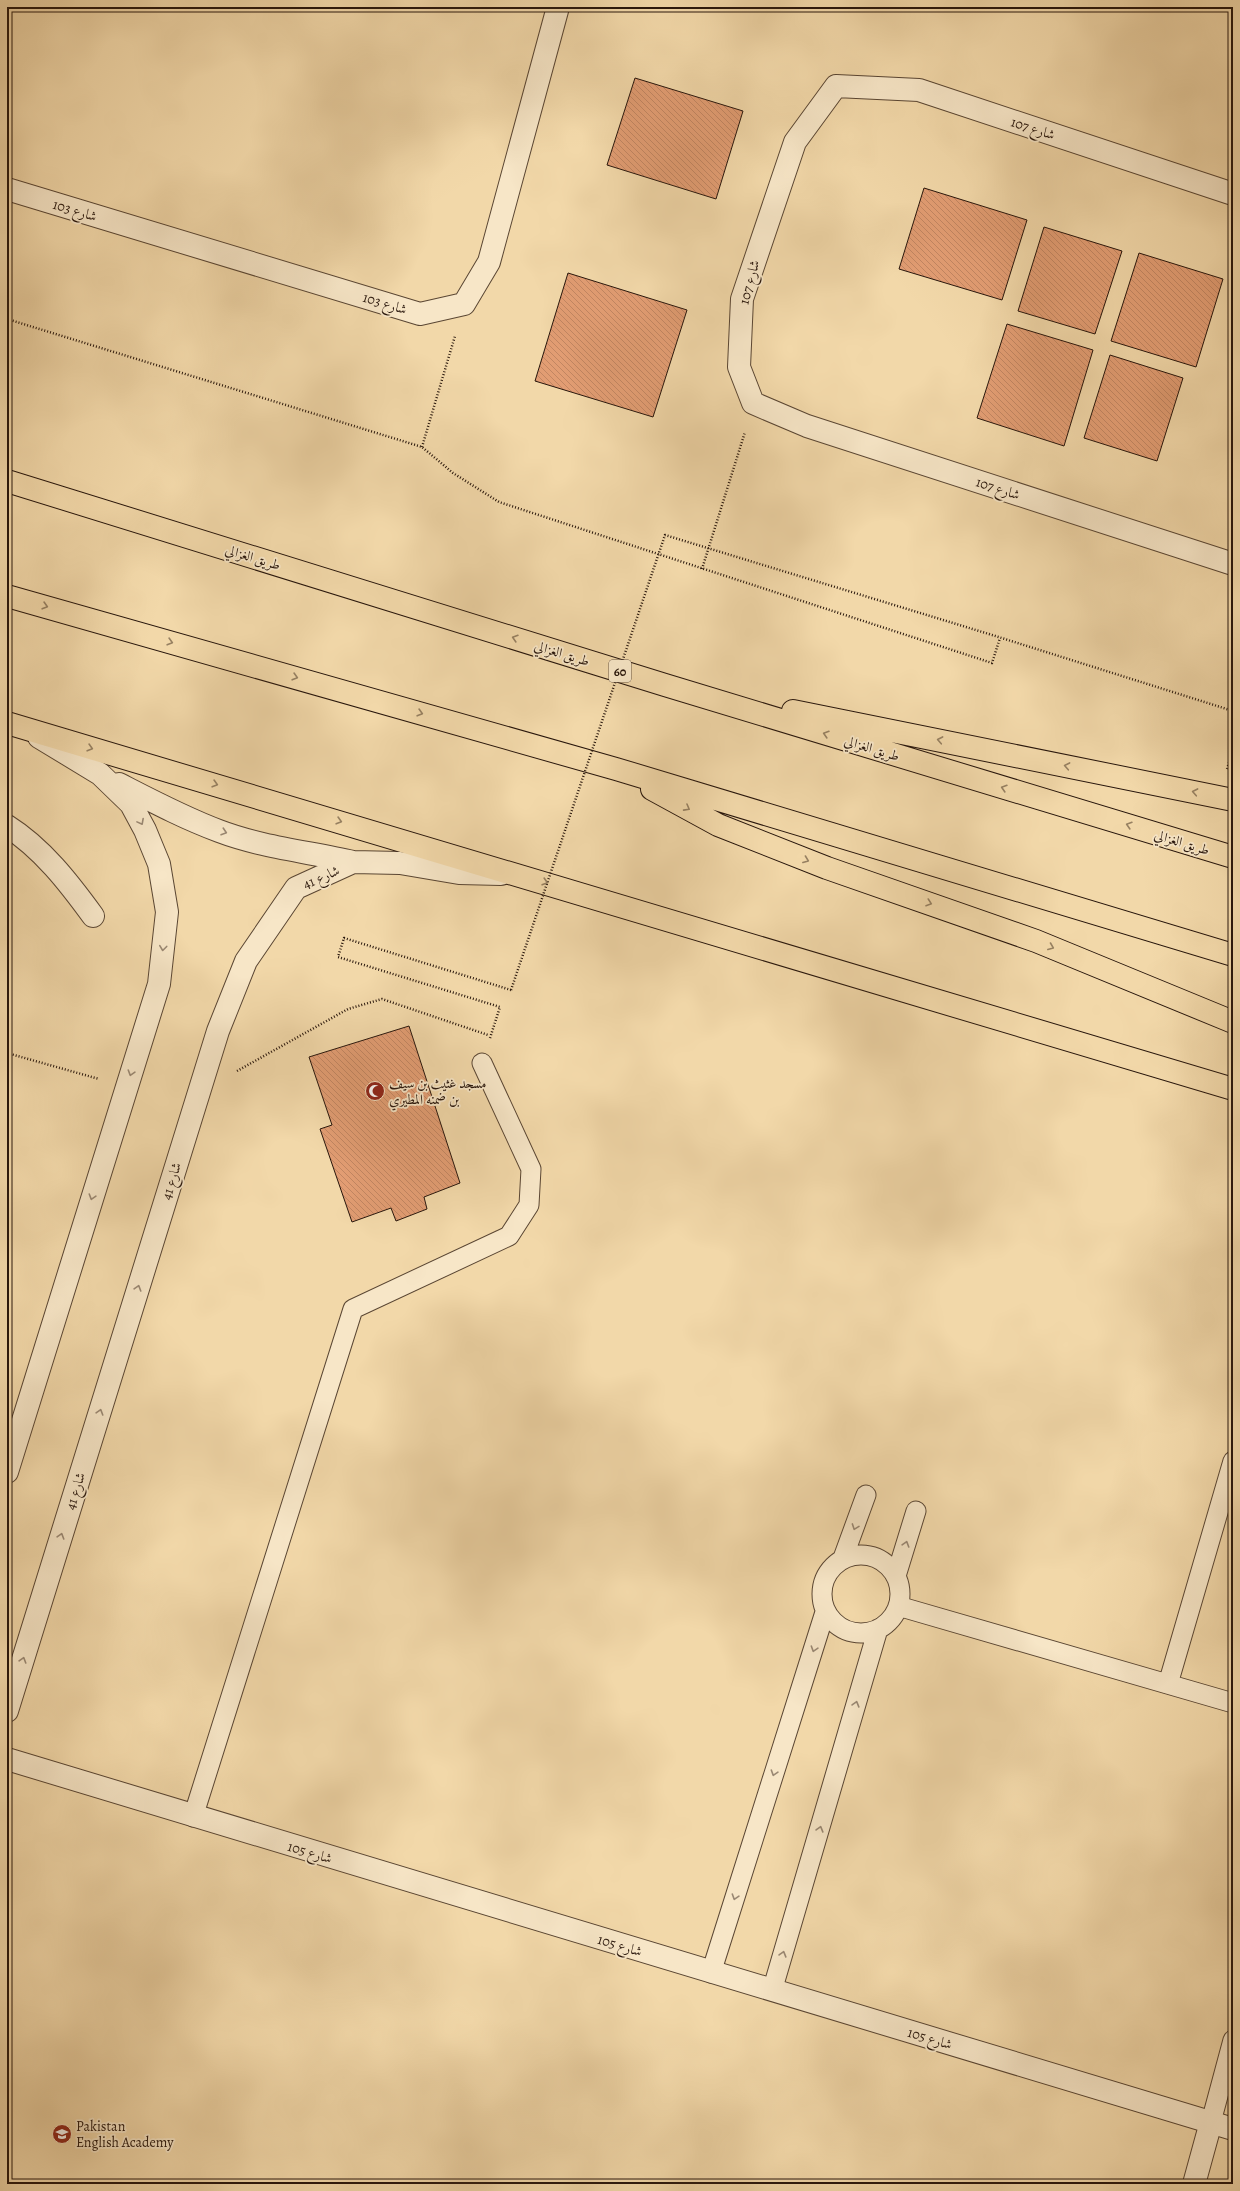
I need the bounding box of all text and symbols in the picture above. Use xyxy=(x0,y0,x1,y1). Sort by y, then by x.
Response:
street label: شارع 107 xyxy=(1008,112,1057,146)
street label: شارع 103 xyxy=(50,195,99,228)
street label: شارع 107 xyxy=(734,258,766,307)
street label: شارع 103 xyxy=(360,288,409,321)
street label: شارع 107 xyxy=(973,472,1022,506)
street label: طريق الغزالي xyxy=(222,540,283,577)
one-way arrow xyxy=(41,601,48,610)
one-way arrow xyxy=(511,634,518,643)
street label: طريق الغزالي xyxy=(531,636,592,673)
one-way arrow xyxy=(166,637,173,646)
road number: 60 xyxy=(609,660,631,682)
one-way arrow xyxy=(291,672,298,681)
one-way arrow xyxy=(416,708,423,717)
one-way arrow xyxy=(823,730,830,739)
street label: طريق الغزالي xyxy=(841,731,902,768)
one-way arrow xyxy=(937,737,943,745)
one-way arrow xyxy=(86,743,93,752)
one-way arrow xyxy=(1064,762,1071,770)
one-way arrow xyxy=(211,779,218,788)
one-way arrow xyxy=(1001,784,1008,793)
one-way arrow xyxy=(1192,788,1198,796)
one-way arrow xyxy=(683,803,690,811)
one-way arrow xyxy=(336,816,343,825)
one-way arrow xyxy=(136,818,144,825)
one-way arrow xyxy=(1125,821,1132,830)
street label: طريق الغزالي xyxy=(1151,825,1212,862)
one-way arrow xyxy=(220,827,227,836)
one-way arrow xyxy=(803,855,810,863)
street label: شارع 41 xyxy=(300,861,343,896)
one-way arrow xyxy=(541,877,548,886)
one-way arrow xyxy=(925,899,932,907)
one-way arrow xyxy=(1046,942,1054,950)
one-way arrow xyxy=(159,944,168,951)
one-way arrow xyxy=(127,1069,136,1076)
place label: مسجد غثيث بن سيف بن ضمنه المطيري xyxy=(389,1074,487,1111)
mosque icon: مسجد غثيث بن سيف بن ضمنه المطيري xyxy=(364,1080,386,1102)
street label: شارع 41 xyxy=(157,1160,188,1203)
one-way arrow xyxy=(88,1194,97,1201)
one-way arrow xyxy=(133,1284,142,1291)
one-way arrow xyxy=(95,1408,104,1415)
street label: شارع 41 xyxy=(61,1470,92,1513)
one-way arrow xyxy=(851,1523,859,1530)
one-way arrow xyxy=(56,1533,65,1540)
one-way arrow xyxy=(901,1540,910,1547)
one-way arrow xyxy=(810,1645,819,1652)
one-way arrow xyxy=(18,1657,27,1664)
one-way arrow xyxy=(851,1701,860,1708)
one-way arrow xyxy=(770,1769,779,1776)
one-way arrow xyxy=(815,1826,824,1833)
street label: شارع 105 xyxy=(285,1837,334,1870)
one-way arrow xyxy=(731,1893,740,1900)
street label: شارع 105 xyxy=(595,1930,644,1963)
one-way arrow xyxy=(778,1950,787,1957)
street label: شارع 105 xyxy=(905,2023,954,2056)
place label: Pakistan English Academy xyxy=(76,2117,174,2152)
school or university icon: Pakistan English Academy xyxy=(51,2123,73,2145)

